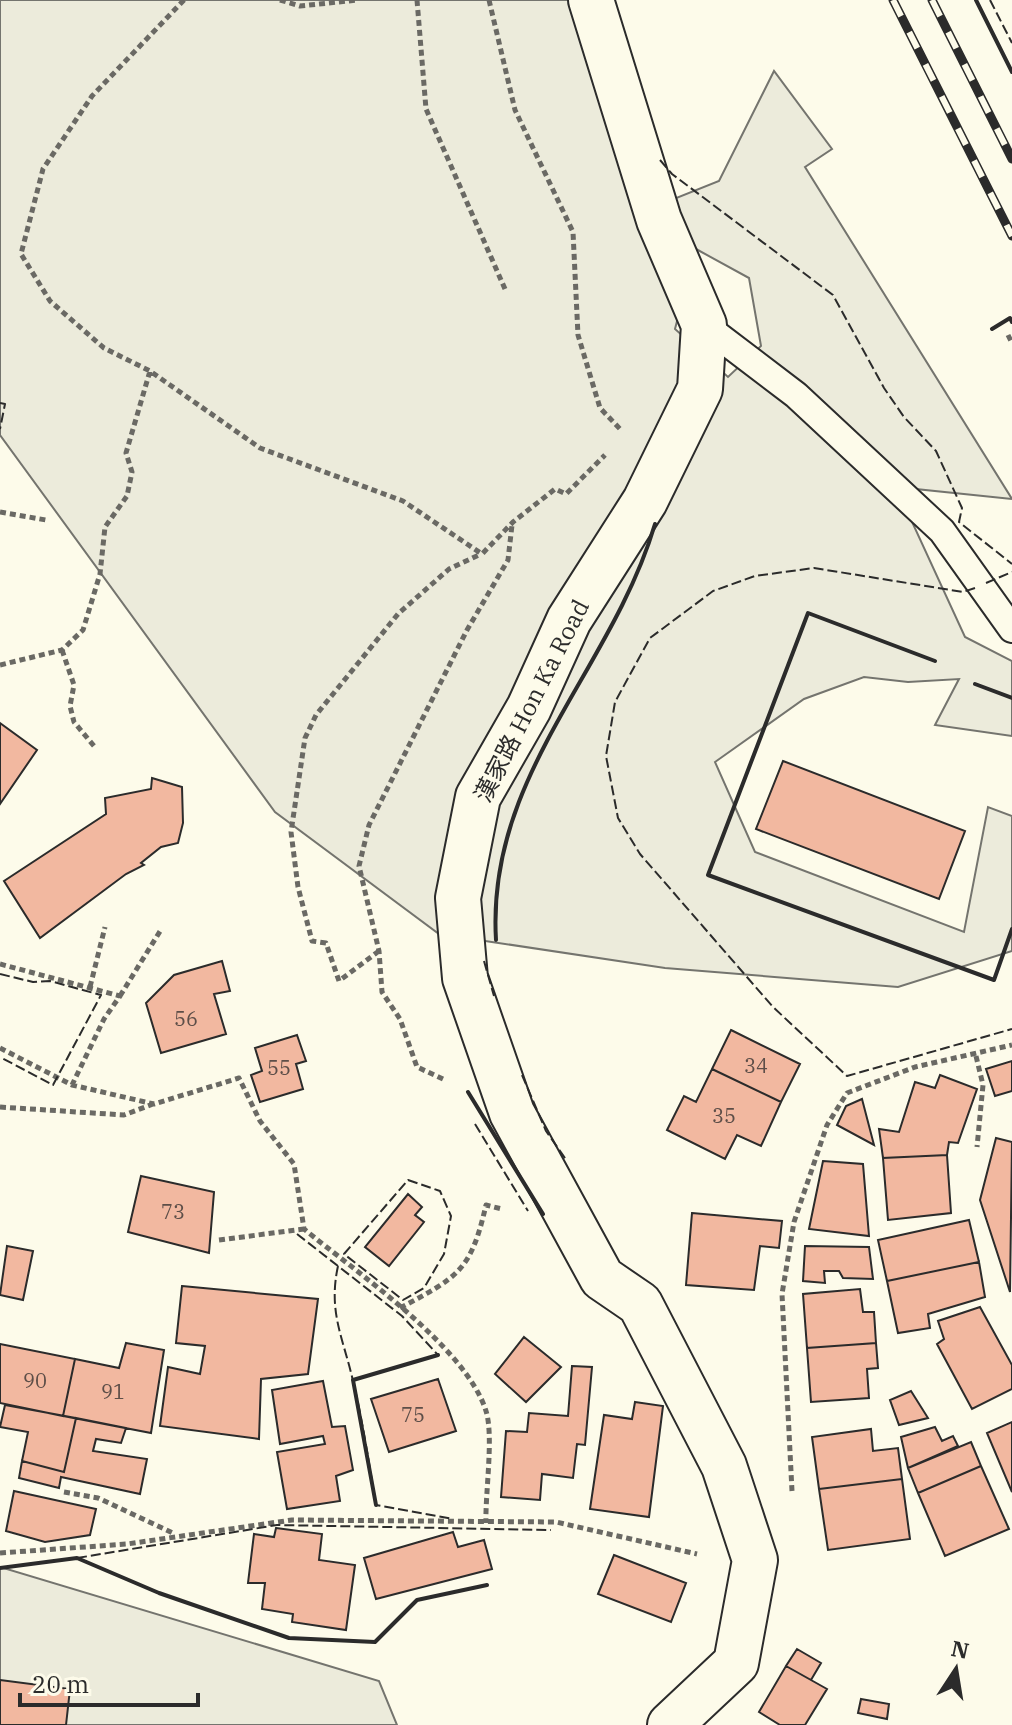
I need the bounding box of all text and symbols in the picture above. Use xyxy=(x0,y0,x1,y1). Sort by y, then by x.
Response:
street label: 漢家路 Hon Ka Road xyxy=(466,594,596,807)
house number: 56 xyxy=(174,1005,198,1032)
house number: 34 xyxy=(744,1052,768,1079)
house number: 55 xyxy=(267,1054,291,1081)
house number: 35 xyxy=(712,1102,736,1129)
house number: 73 xyxy=(161,1198,185,1225)
house number: 90 xyxy=(23,1367,47,1394)
house number: 91 xyxy=(101,1378,125,1405)
house number: 75 xyxy=(401,1401,425,1428)
north arrow xyxy=(916,1629,996,1709)
text: N xyxy=(949,1633,972,1665)
scale bar xyxy=(20,1657,198,1707)
text: 20 m xyxy=(32,1668,89,1700)

